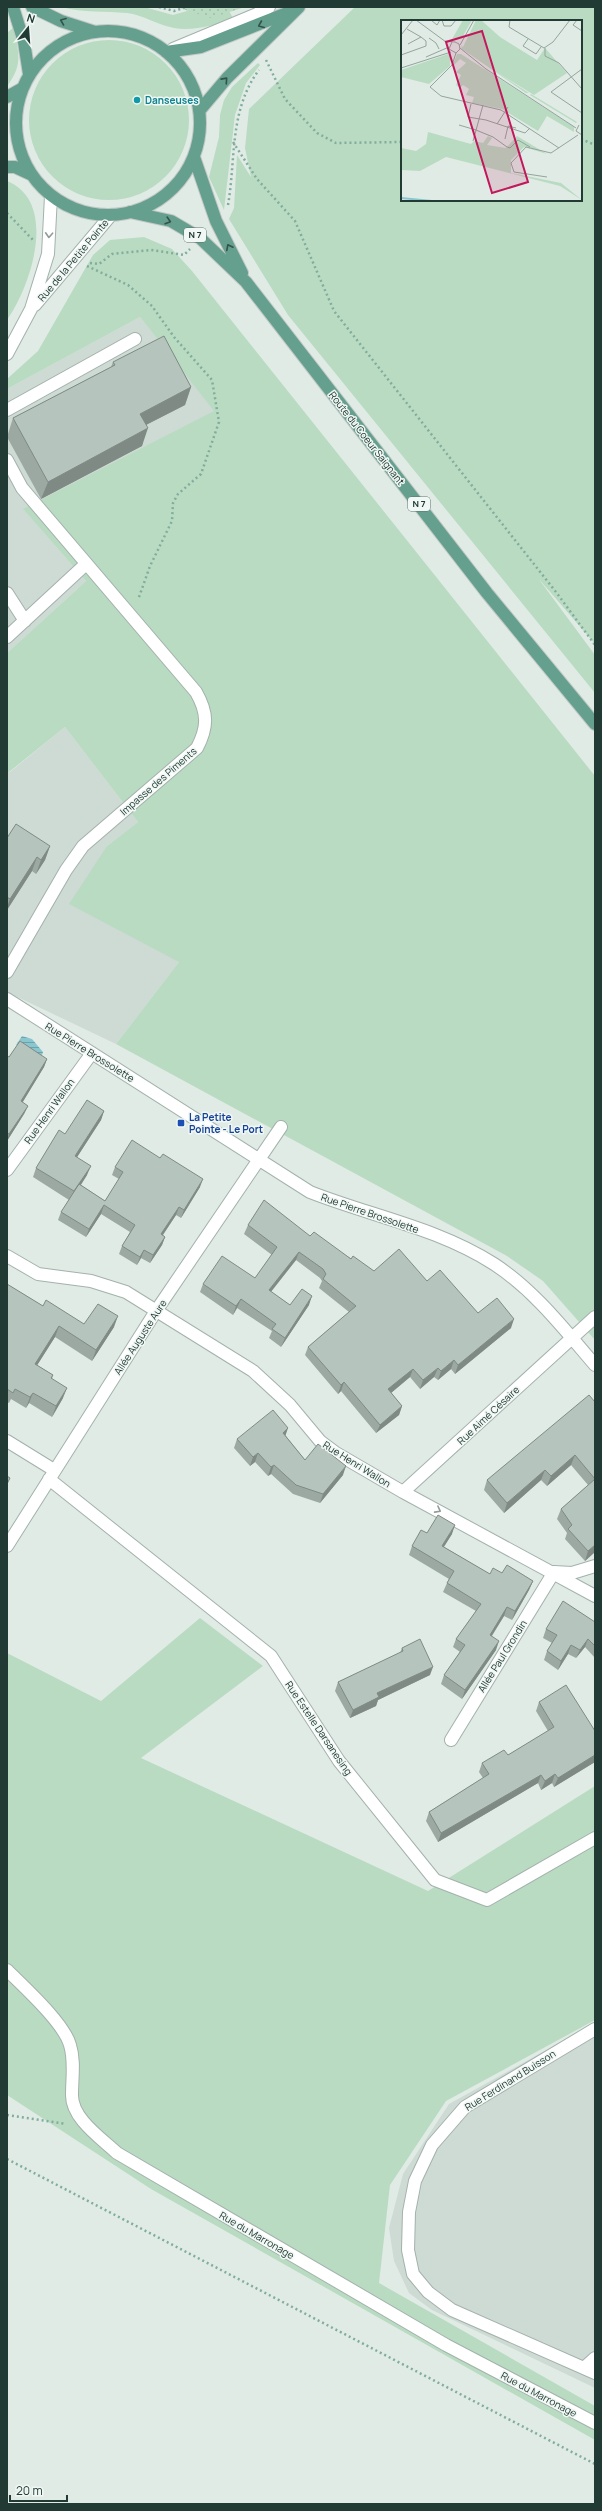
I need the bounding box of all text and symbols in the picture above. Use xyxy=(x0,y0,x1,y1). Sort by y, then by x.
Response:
north arrow xyxy=(8,8,48,48)
text: N xyxy=(25,10,37,26)
one-way arrow xyxy=(59,17,66,25)
one-way arrow xyxy=(257,20,264,28)
inset map xyxy=(401,20,582,201)
one-way arrow xyxy=(220,78,227,85)
place label: Danseuses xyxy=(145,93,199,107)
marker: Danseuses xyxy=(132,95,142,105)
street label: Rue de la Petite Pointe xyxy=(34,216,112,304)
one-way arrow xyxy=(164,216,171,225)
road number: N 7 xyxy=(184,228,206,242)
one-way arrow xyxy=(44,232,53,238)
one-way arrow xyxy=(226,243,234,251)
street label: Route du Coeur Saignant xyxy=(326,388,408,488)
road number: N 7 xyxy=(408,497,430,511)
street label: Impasse des Piments xyxy=(117,744,199,818)
street label: Rue Pierre Brossolette xyxy=(43,1019,137,1085)
street label: Rue Henri Wallon xyxy=(21,1075,77,1146)
place label: La Petite Pointe - Le Port xyxy=(189,1110,263,1136)
marker: La Petite Pointe - Le Port xyxy=(176,1118,186,1128)
street label: Rue Pierre Brossolette xyxy=(319,1190,421,1236)
street label: Allée Auguste Aure xyxy=(110,1296,170,1377)
street label: Rue Aimé Césaire xyxy=(454,1382,522,1448)
street label: Rue Henri Wallon xyxy=(320,1438,394,1491)
one-way arrow xyxy=(434,1506,441,1513)
street label: Allée Paul Grondin xyxy=(474,1617,530,1695)
street label: Rue Estelle Darsanesing xyxy=(282,1678,356,1778)
street label: Rue Ferdinand Buisson xyxy=(462,2046,558,2114)
street label: Rue du Marronage xyxy=(217,2208,297,2262)
street label: Rue du Marronage xyxy=(499,2368,580,2420)
scale bar xyxy=(10,2477,67,2503)
text: 20 m xyxy=(16,2482,43,2499)

